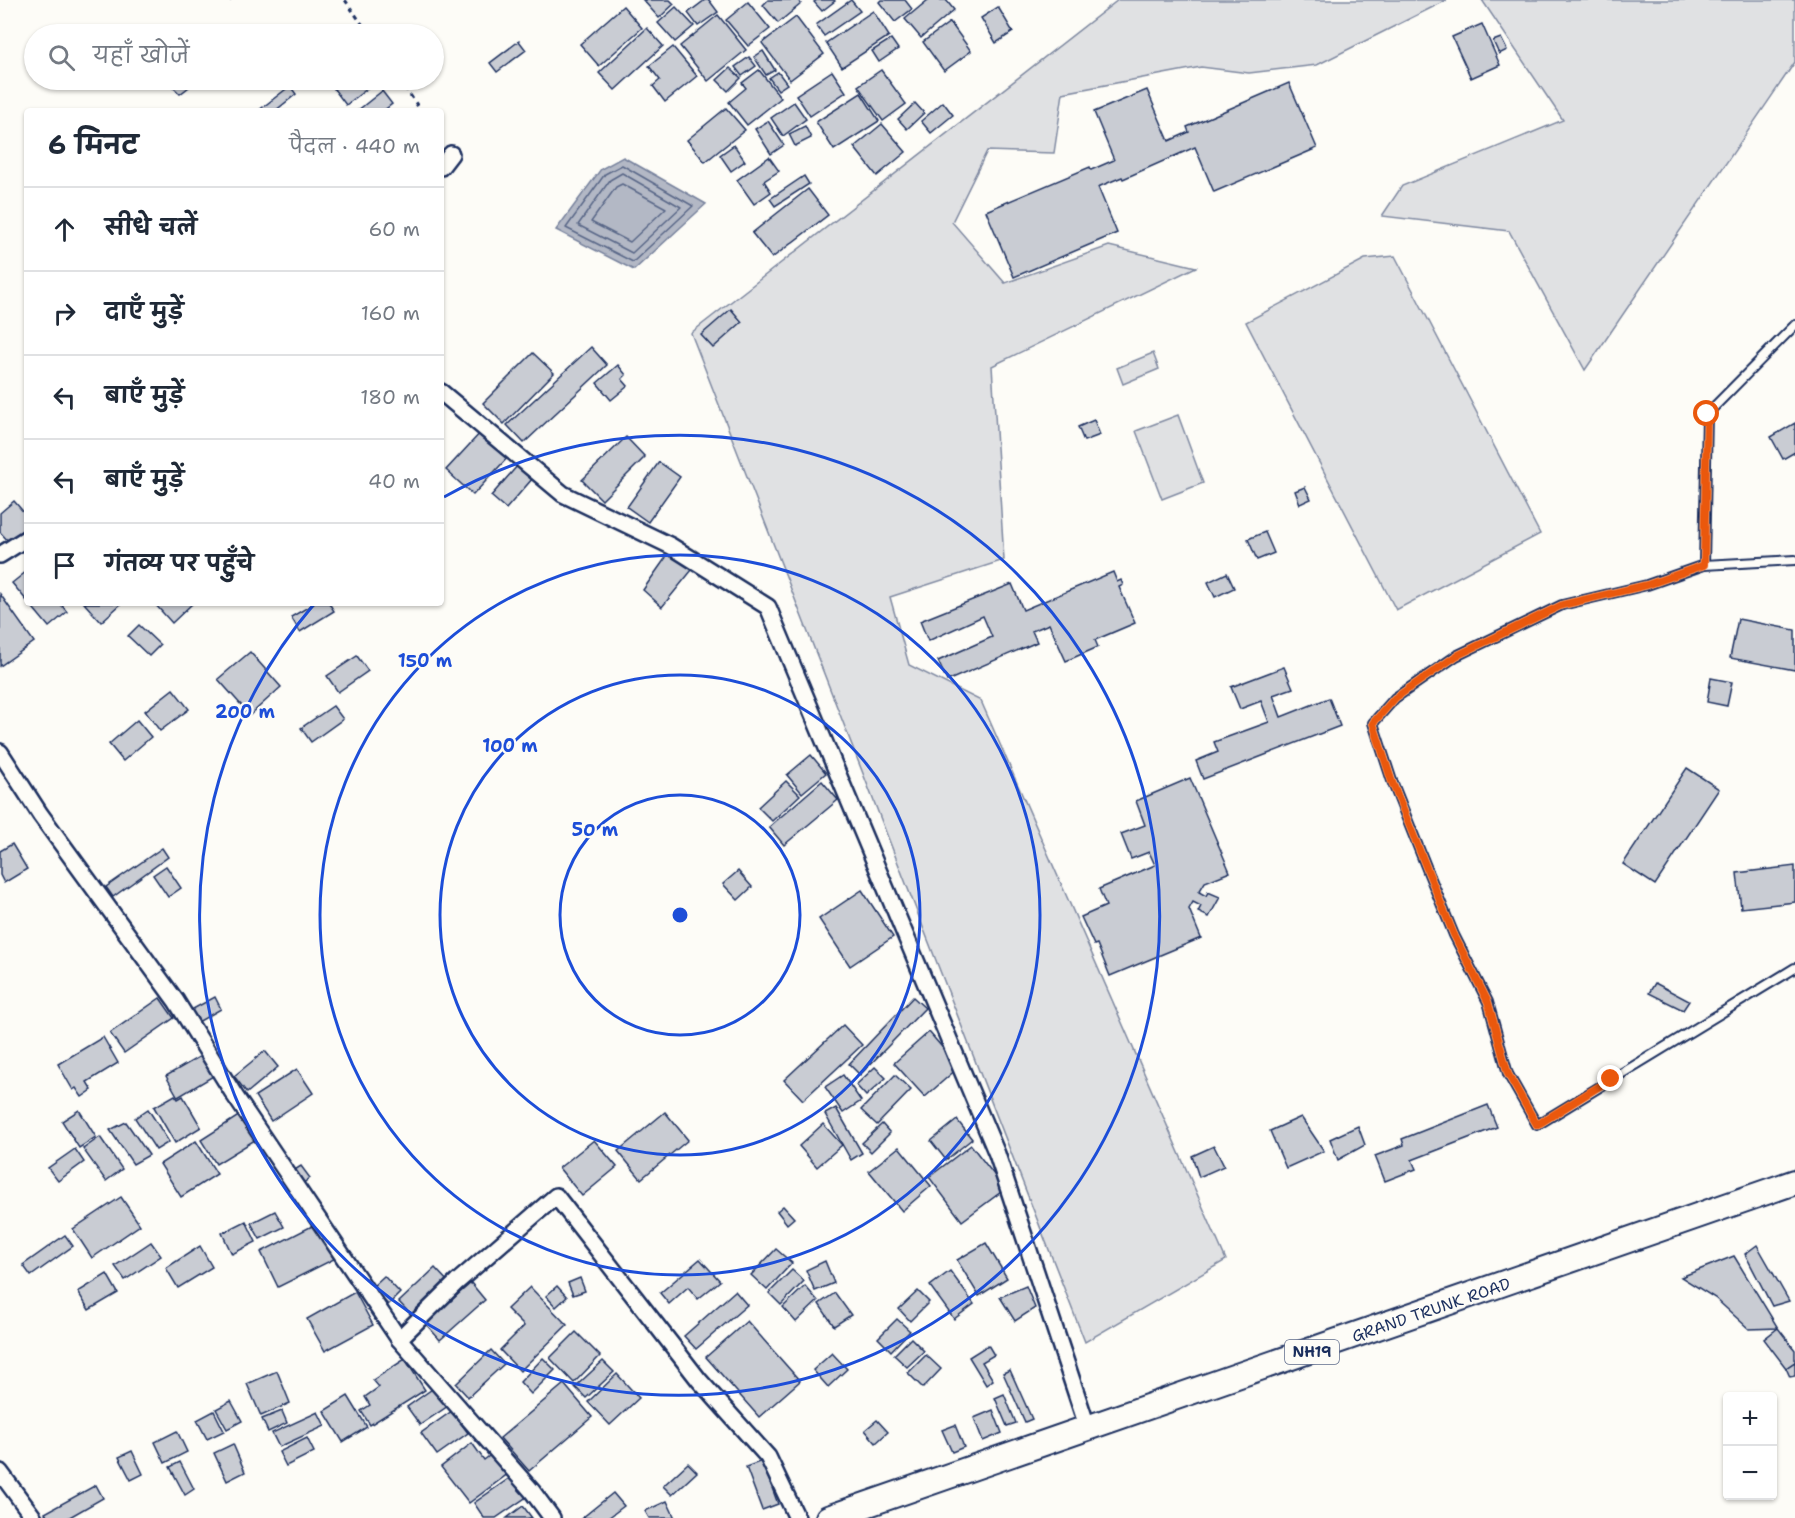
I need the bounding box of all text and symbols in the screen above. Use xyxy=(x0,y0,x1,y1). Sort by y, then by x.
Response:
search box xyxy=(24,24,444,90)
icon: search xyxy=(45,41,78,74)
text: यहाँ खोजें xyxy=(93,41,189,70)
text: 6 मिनट xyxy=(48,127,138,162)
text: पैदल · 440 m xyxy=(289,133,420,159)
icon: ahead xyxy=(48,213,81,246)
text: सीधे चलें xyxy=(105,213,197,242)
text: 60 m xyxy=(368,216,420,242)
icon: right xyxy=(48,297,81,330)
text: दाएँ मुड़ें xyxy=(105,297,184,326)
text: 160 m xyxy=(361,300,420,326)
icon: left xyxy=(48,381,81,414)
text: बाएँ मुड़ें xyxy=(105,381,184,410)
text: 180 m xyxy=(360,384,420,410)
route start xyxy=(1693,400,1719,426)
icon: left xyxy=(48,465,81,498)
text: बाएँ मुड़ें xyxy=(105,465,184,494)
text: 40 m xyxy=(368,468,420,494)
icon: arrive xyxy=(48,549,81,582)
text: गंतव्य पर पहुँचे xyxy=(105,549,254,578)
text: 150 m xyxy=(398,649,453,673)
text: 200 m xyxy=(215,700,276,724)
text: 100 m xyxy=(482,734,538,758)
text: 50 m xyxy=(572,818,619,842)
centre of rings xyxy=(670,905,690,925)
route end xyxy=(1597,1065,1623,1091)
street label: GRAND TRUNK ROAD xyxy=(1349,1273,1513,1347)
road number: NH19 xyxy=(1285,1340,1339,1364)
map controls xyxy=(1723,1392,1777,1500)
button: + xyxy=(1723,1392,1777,1446)
button: − xyxy=(1723,1446,1777,1500)

